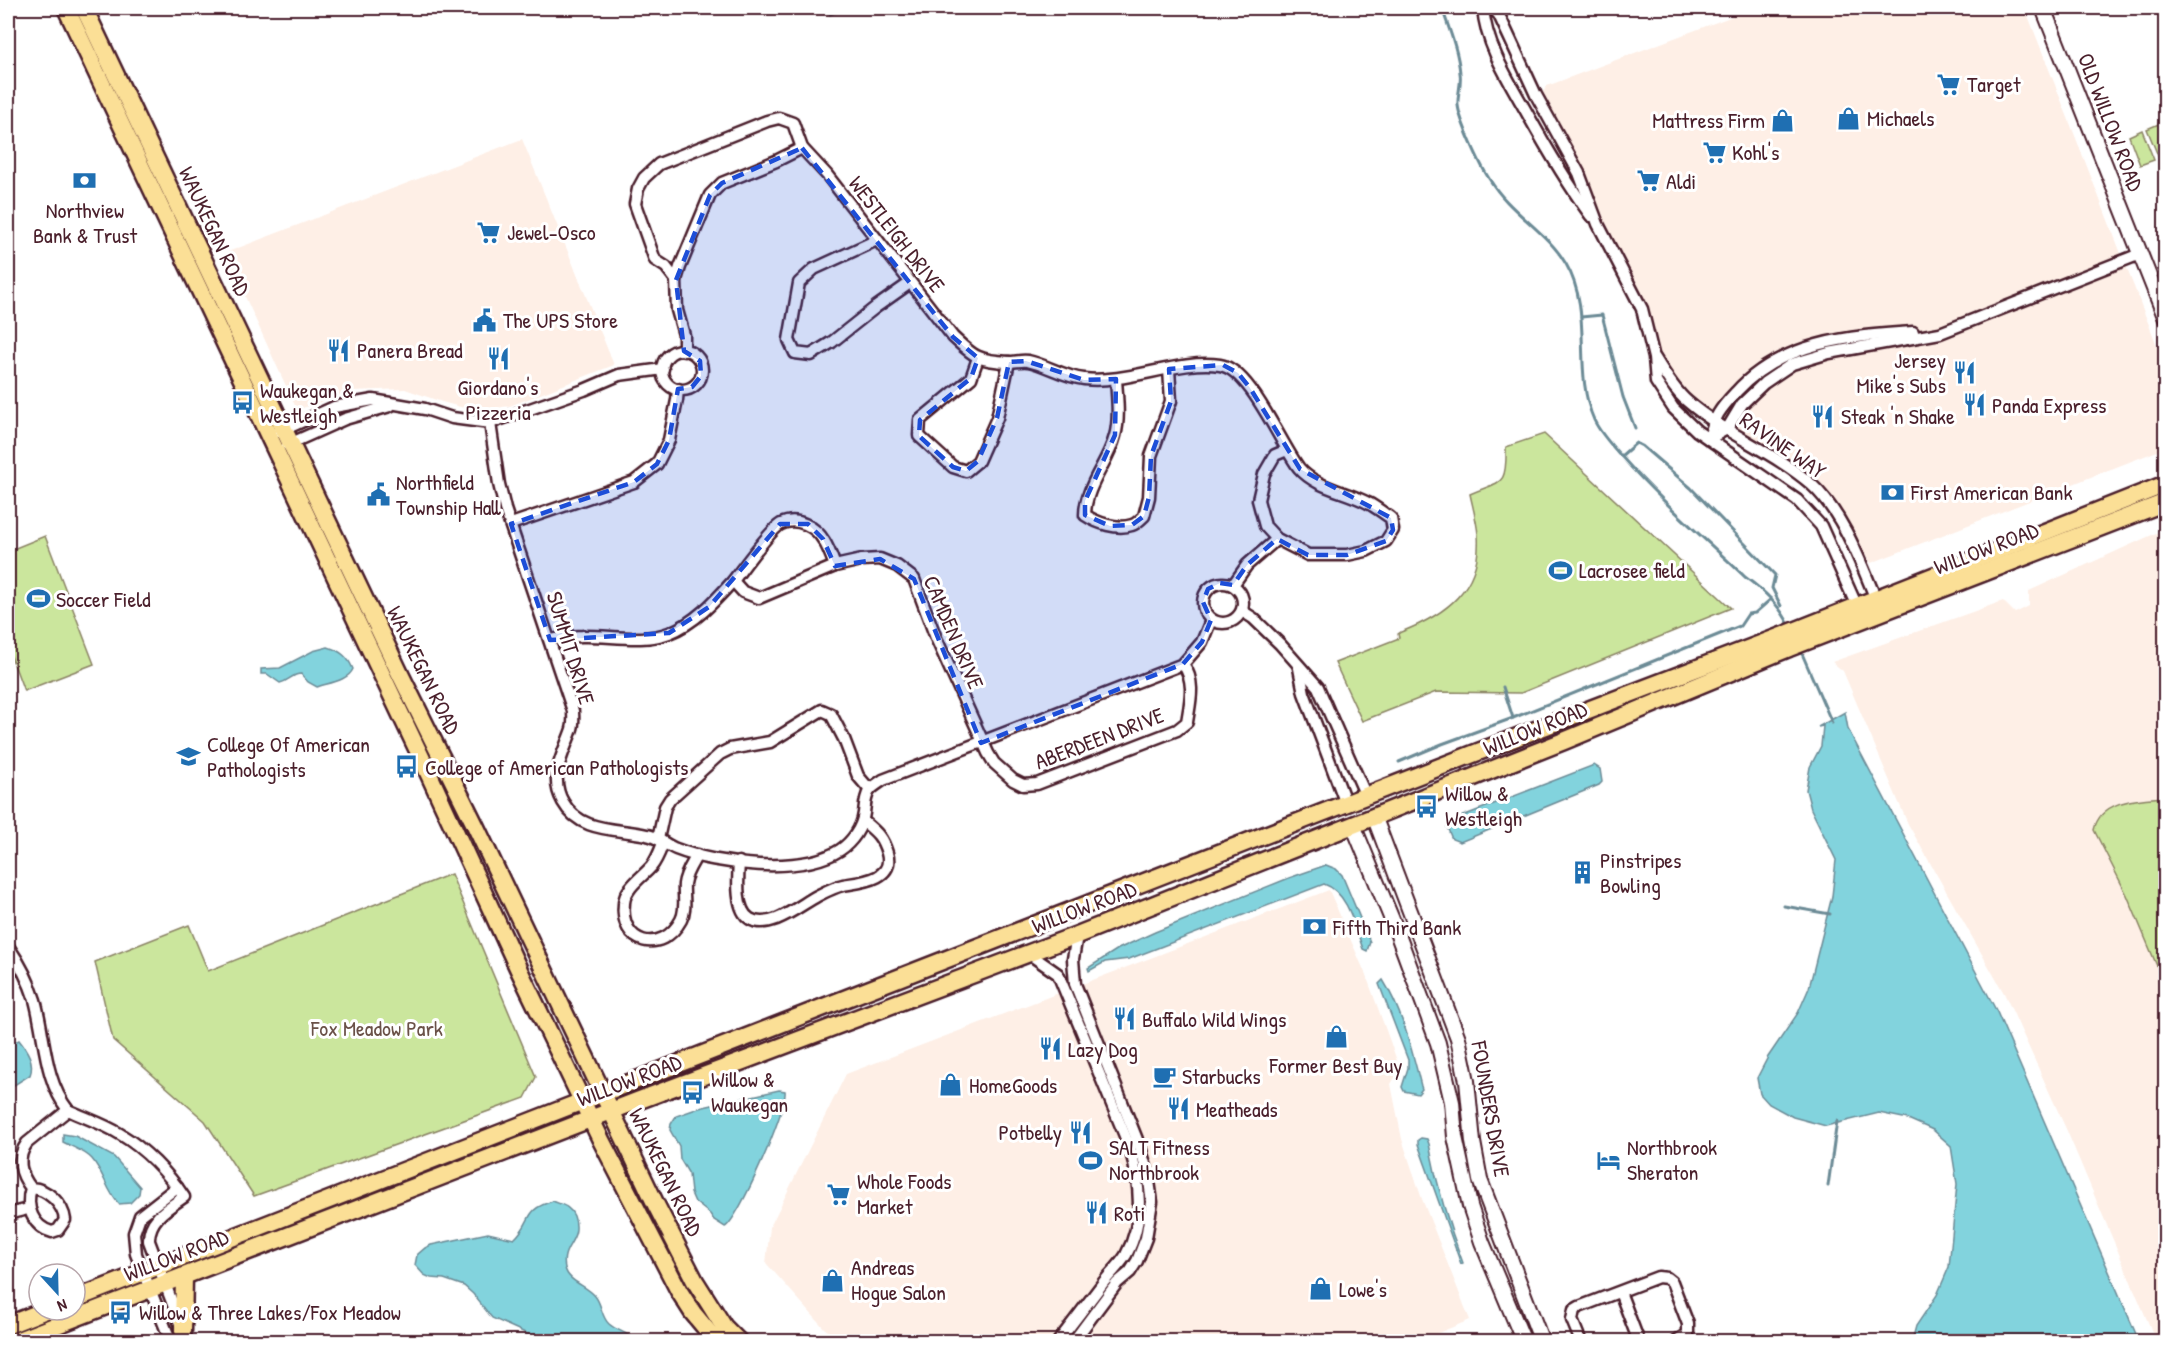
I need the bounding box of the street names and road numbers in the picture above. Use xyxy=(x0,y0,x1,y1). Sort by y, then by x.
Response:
street label: OLD WILLOW ROAD xyxy=(2071,49,2151,196)
street label: WAUKEGAN ROAD xyxy=(172,162,258,301)
street label: WESTLEIGH DRIVE xyxy=(842,169,952,299)
street label: RAVINE WAY xyxy=(1734,404,1832,486)
street label: WILLOW ROAD xyxy=(1930,514,2043,582)
street label: CAMDEN DRIVE xyxy=(917,571,991,694)
street label: SUMMIT DRIVE xyxy=(540,588,602,708)
street label: WAUKEGAN ROAD xyxy=(380,601,468,740)
street label: WILLOW ROAD xyxy=(1479,693,1592,762)
street label: ABERDEEN DRIVE xyxy=(1030,700,1168,776)
street label: WILLOW ROAD xyxy=(1028,873,1141,941)
street label: FOUNDERS DRIVE xyxy=(1464,1038,1518,1179)
street label: WILLOW ROAD xyxy=(573,1046,686,1114)
street label: WAUKEGAN ROAD xyxy=(622,1103,710,1242)
street label: WILLOW ROAD xyxy=(120,1221,233,1289)

